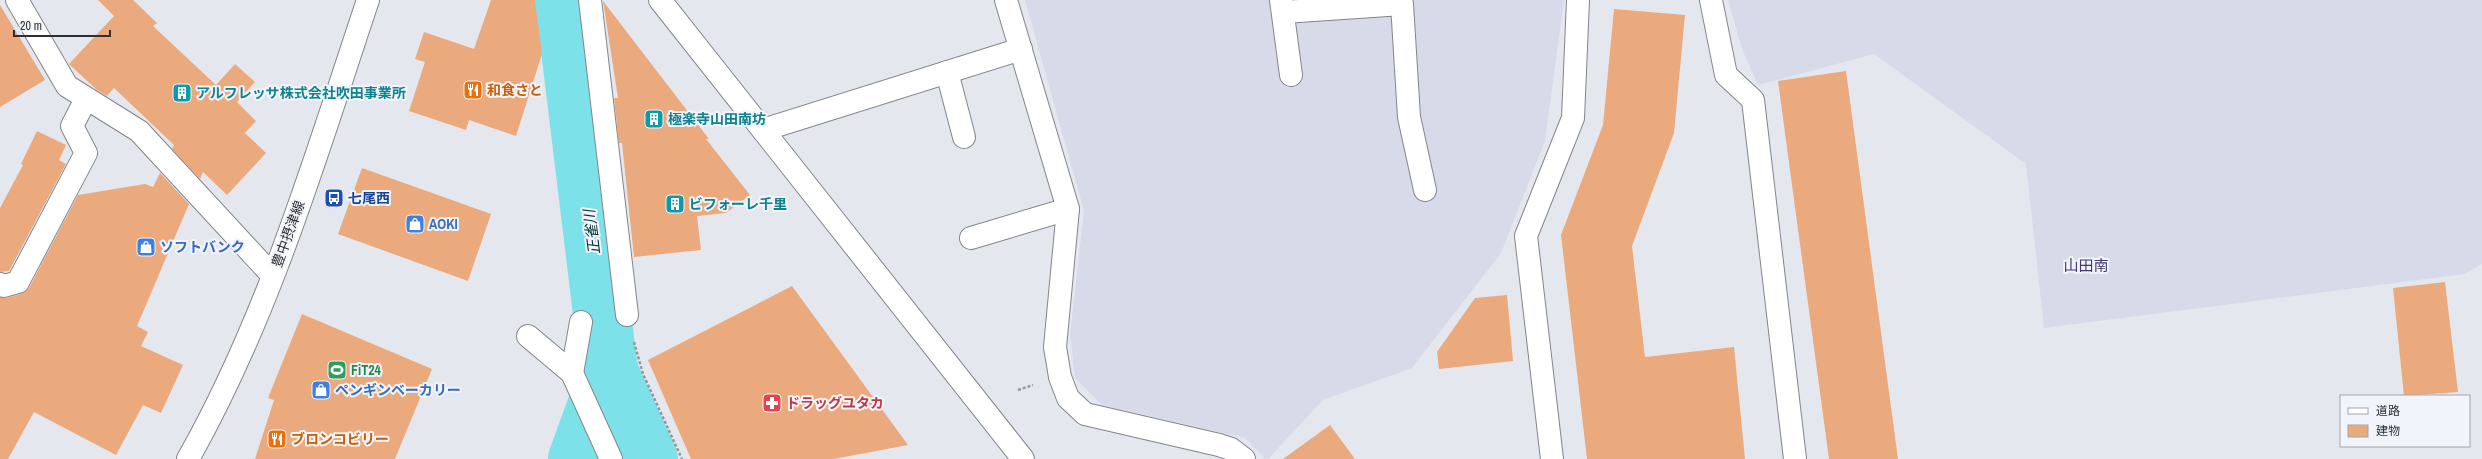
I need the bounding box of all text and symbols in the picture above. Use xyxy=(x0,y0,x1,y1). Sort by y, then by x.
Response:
scale bar xyxy=(14,12,110,38)
text: 20 m xyxy=(20,18,42,34)
restaurant icon: 和食さと xyxy=(462,79,484,101)
place label: 和食さと xyxy=(487,81,543,99)
building icon: アルフレッサ株式会社吹田事業所 xyxy=(171,82,193,104)
place label: アルフレッサ株式会社吹田事業所 xyxy=(196,84,406,102)
building icon: 極楽寺山田南坊 xyxy=(643,108,665,130)
place label: 極楽寺山田南坊 xyxy=(668,110,766,128)
bus stop icon: 七尾西 xyxy=(323,187,345,209)
place label: 七尾西 xyxy=(348,189,390,207)
building icon: ビフォーレ千里 xyxy=(664,193,686,215)
place label: ビフォーレ千里 xyxy=(689,195,787,213)
street label: 豊中摂津線 xyxy=(268,198,308,270)
water label: 正雀川 xyxy=(578,206,605,256)
shop icon: AOKI xyxy=(404,213,426,235)
place label: AOKI xyxy=(429,215,458,233)
shop icon: ソフトバンク xyxy=(135,236,157,258)
place label: ソフトバンク xyxy=(160,238,245,256)
district label: 山田南 xyxy=(2063,255,2109,276)
sports icon: FiT24 xyxy=(326,359,348,381)
place label: FiT24 xyxy=(351,361,382,379)
shop icon: ペンギンベーカリー xyxy=(310,379,332,401)
place label: ペンギンベーカリー xyxy=(335,381,461,399)
pharmacy icon: ドラッグユタカ xyxy=(761,392,783,414)
place label: ドラッグユタカ xyxy=(786,394,884,412)
legend xyxy=(2340,395,2470,447)
text: 道路 xyxy=(2376,403,2400,419)
text: 建物 xyxy=(2376,423,2400,439)
restaurant icon: ブロンコビリー xyxy=(266,428,288,450)
place label: ブロンコビリー xyxy=(291,430,389,448)

